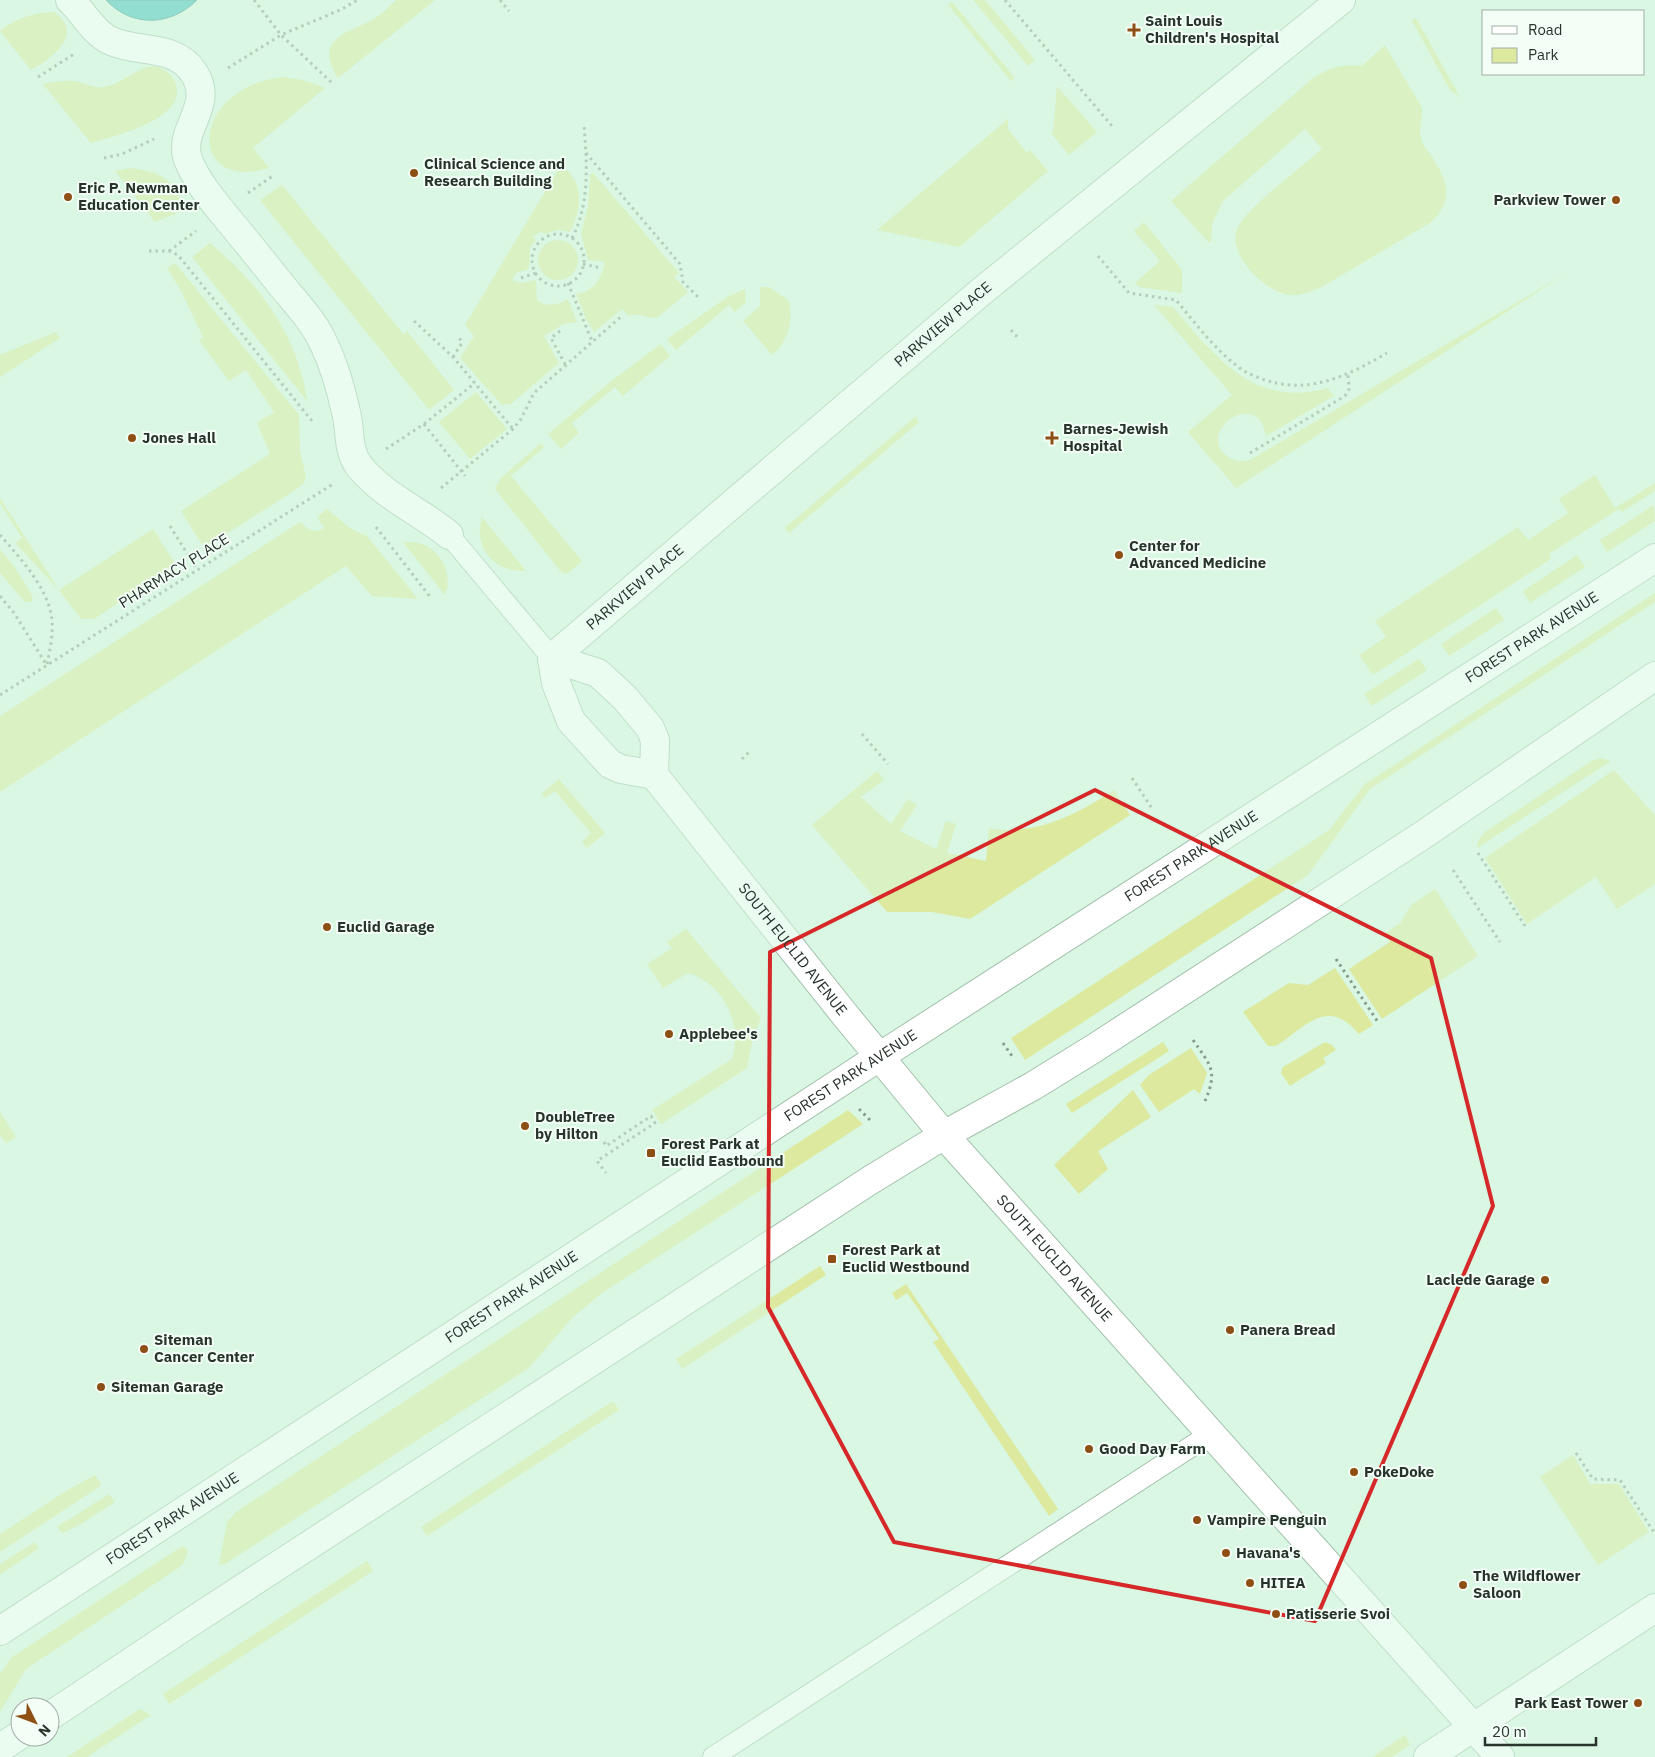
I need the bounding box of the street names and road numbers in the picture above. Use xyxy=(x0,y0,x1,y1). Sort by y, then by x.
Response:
street label: PARKVIEW PLACE xyxy=(890,277,995,371)
street label: PHARMACY PLACE xyxy=(115,529,232,612)
street label: PARKVIEW PLACE xyxy=(582,540,687,634)
street label: FOREST PARK AVENUE xyxy=(1461,587,1602,687)
street label: FOREST PARK AVENUE xyxy=(1121,806,1261,906)
street label: SOUTH EUCLID AVENUE xyxy=(735,879,852,1019)
street label: FOREST PARK AVENUE xyxy=(780,1025,921,1125)
street label: SOUTH EUCLID AVENUE xyxy=(993,1191,1116,1326)
street label: FOREST PARK AVENUE xyxy=(441,1246,581,1347)
street label: FOREST PARK AVENUE xyxy=(102,1468,242,1568)

